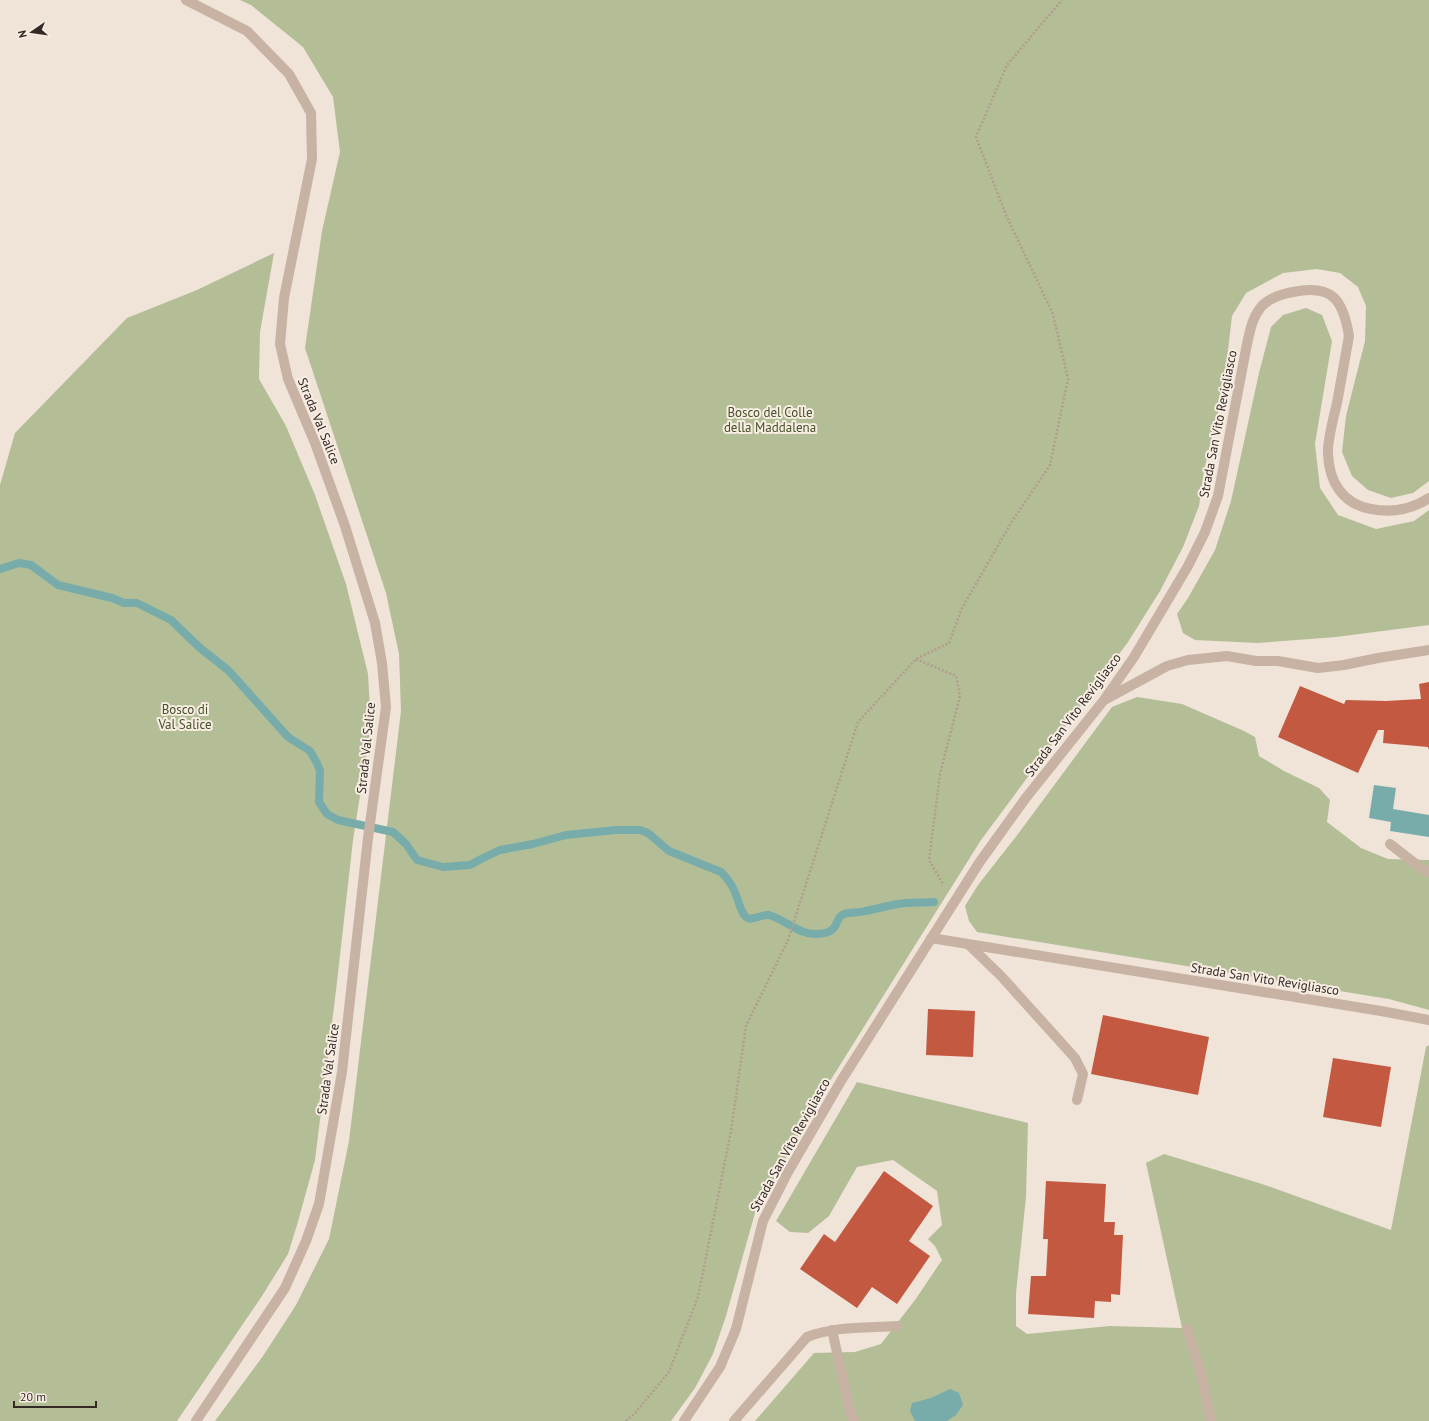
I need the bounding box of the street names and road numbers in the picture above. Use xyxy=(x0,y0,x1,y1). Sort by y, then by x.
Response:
street label: Strada San Vito Revigliasco xyxy=(1195,349,1241,499)
street label: Strada Val Salice xyxy=(294,375,344,467)
street label: Strada San Vito Revigliasco xyxy=(1021,650,1125,780)
street label: Strada Val Salice xyxy=(353,701,379,795)
street label: Strada San Vito Revigliasco xyxy=(1190,959,1340,999)
street label: Strada Val Salice xyxy=(313,1022,343,1116)
street label: Strada San Vito Revigliasco xyxy=(746,1075,834,1215)

